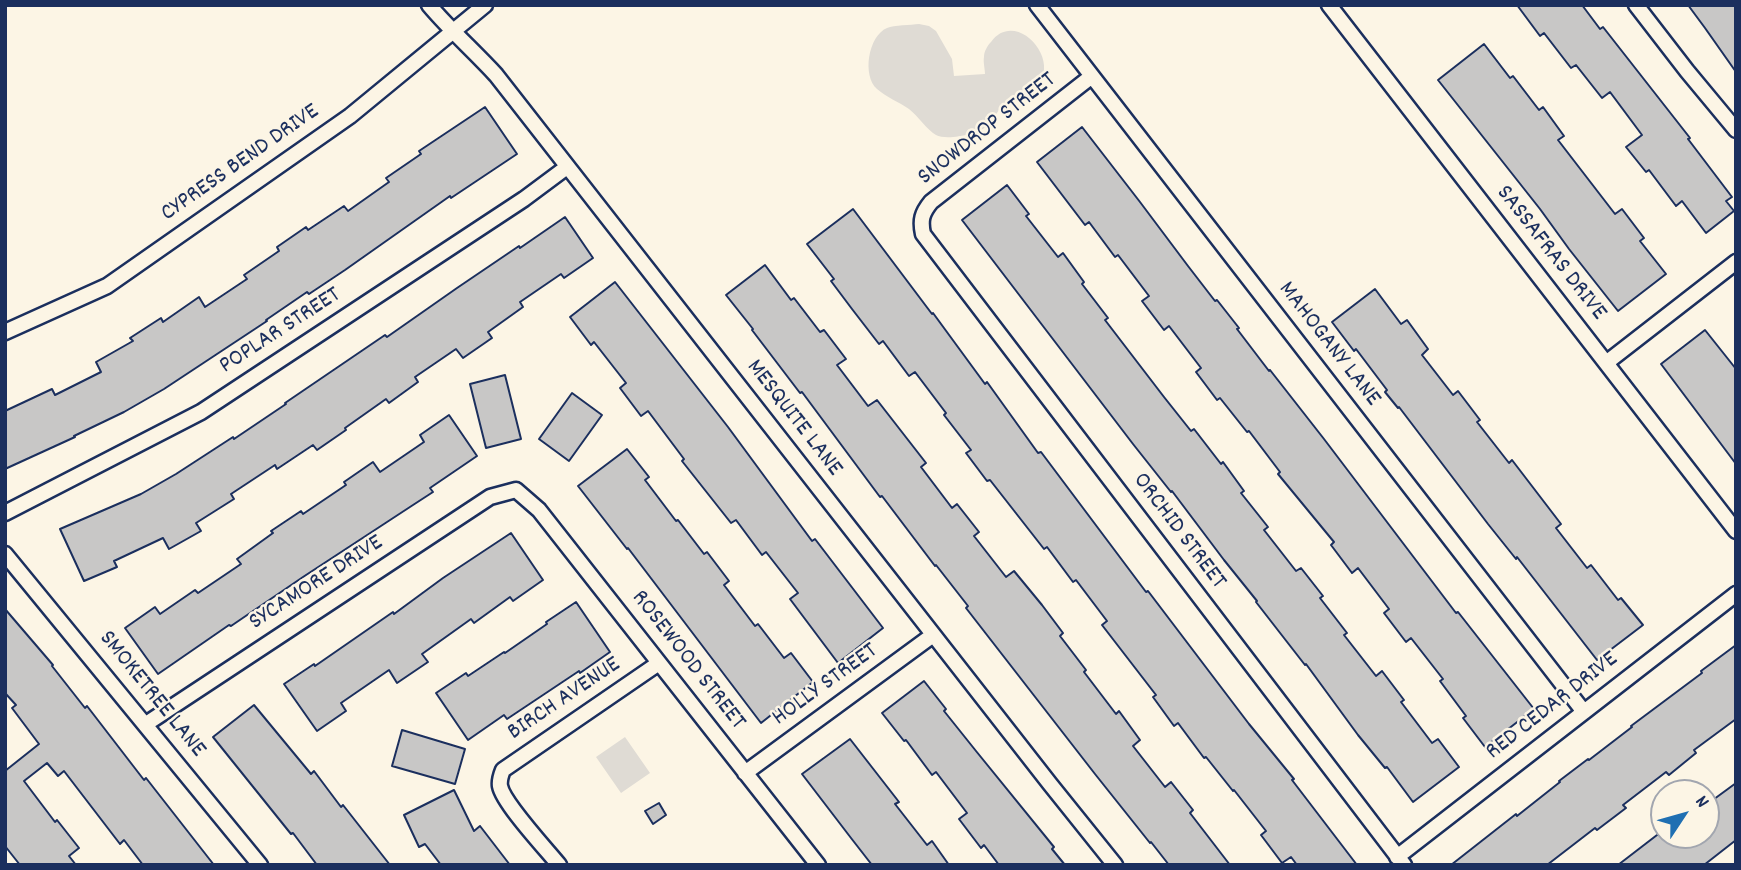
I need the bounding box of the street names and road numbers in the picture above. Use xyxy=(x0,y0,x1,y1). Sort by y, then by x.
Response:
street label: SNOWDROP STREET xyxy=(913,67,1063,193)
street label: CYPRESS BEND DRIVE xyxy=(156,99,326,229)
street label: SASSAFRAS DRIVE xyxy=(1488,181,1612,327)
street label: MAHOGANY LANE xyxy=(1270,277,1386,413)
street label: POPLAR STREET xyxy=(215,282,347,382)
street label: MESQUITE LANE xyxy=(738,355,848,483)
street label: ORCHID STREET xyxy=(1125,468,1231,596)
street label: SYCAMORE DRIVE xyxy=(244,530,390,638)
street label: ROSEWOOD STREET xyxy=(624,585,750,737)
street label: SMOKETREE LANE xyxy=(91,626,211,764)
street label: HOLLY STREET xyxy=(768,638,884,734)
street label: RED CEDAR DRIVE xyxy=(1481,646,1625,768)
street label: BIRCH AVENUE xyxy=(503,652,627,748)

